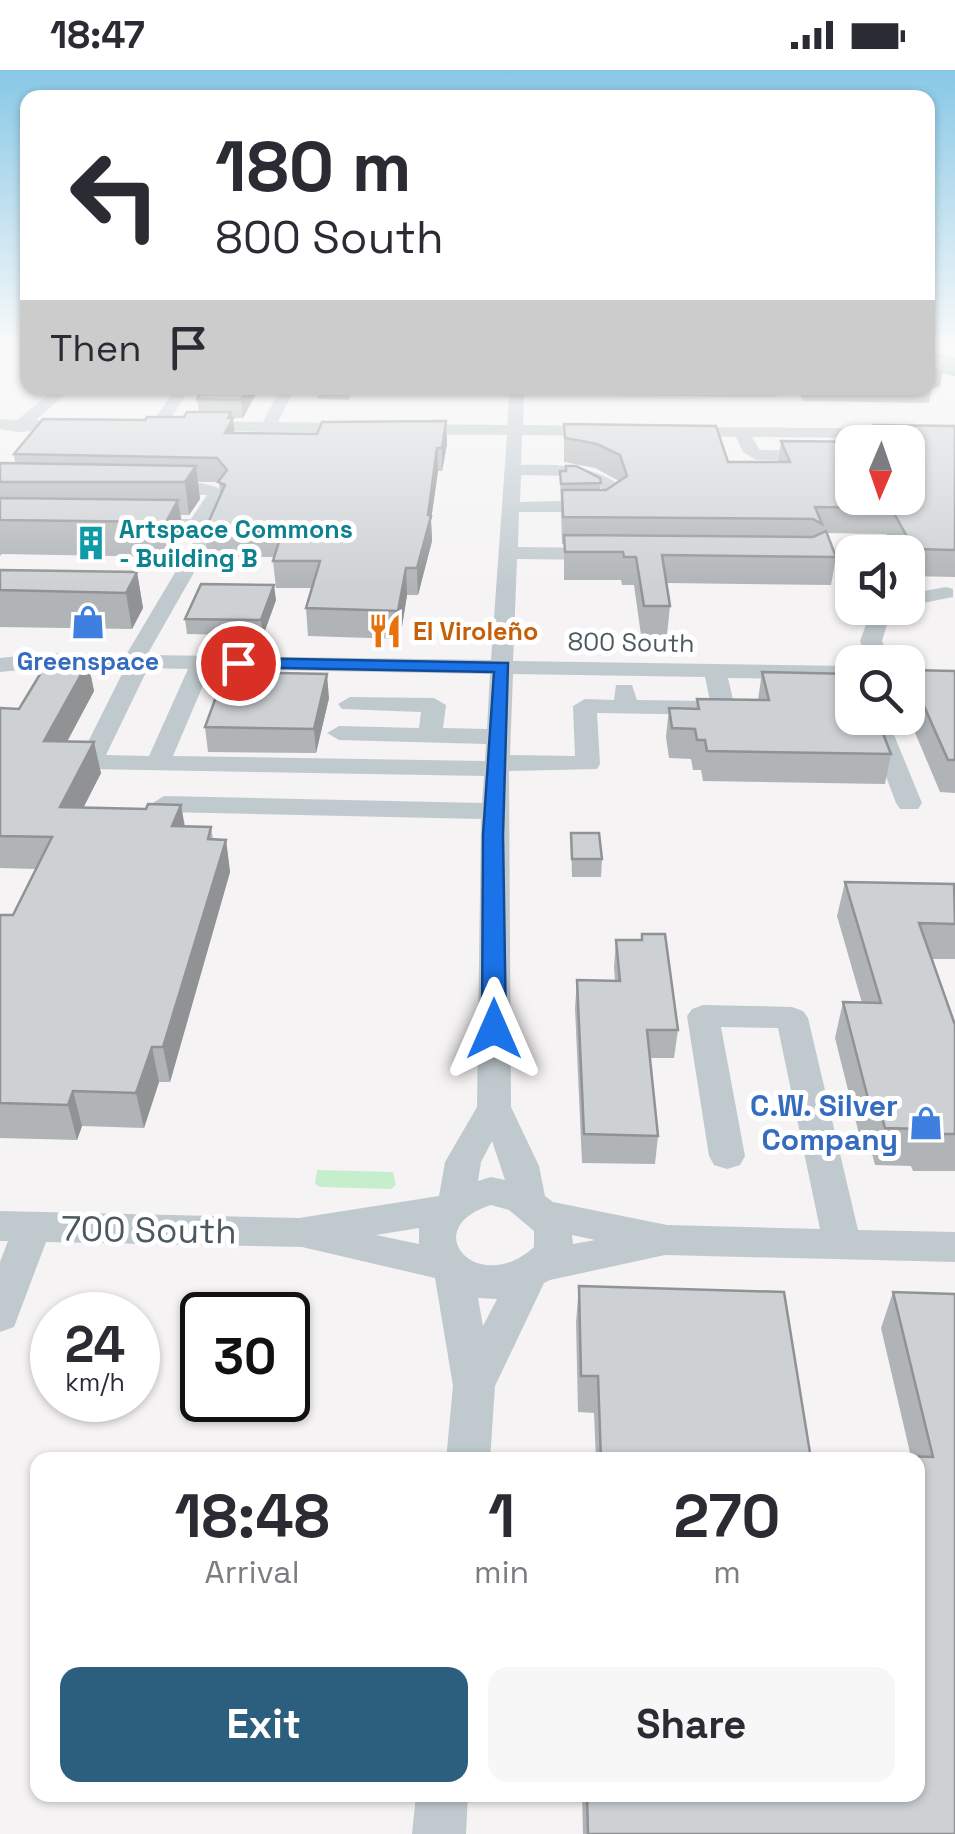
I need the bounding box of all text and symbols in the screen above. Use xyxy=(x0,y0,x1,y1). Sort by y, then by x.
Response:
text: 18:47 xyxy=(50,11,145,59)
text: 180 m xyxy=(215,122,412,211)
icon: left xyxy=(50,130,180,260)
text: 800 South xyxy=(215,209,443,266)
icon: arrive xyxy=(161,320,216,375)
text: Then xyxy=(50,324,141,372)
north arrow xyxy=(835,425,925,515)
map controls xyxy=(835,425,925,735)
place label: Artspace Commons - Building B xyxy=(119,513,353,574)
building icon: Artspace Commons - Building B xyxy=(72,524,110,562)
button: sound xyxy=(835,535,925,625)
shop icon: Greenspace xyxy=(69,603,107,641)
restaurant icon: El Viroleño xyxy=(366,612,404,650)
place label: El Viroleño xyxy=(413,615,538,647)
pin xyxy=(196,621,281,706)
street label: 800 South xyxy=(567,625,695,659)
icon: arrive xyxy=(211,636,266,691)
place label: Greenspace xyxy=(17,645,159,677)
button: search xyxy=(835,645,925,735)
position arrow xyxy=(442,977,546,1081)
place label: C.W. Silver Company xyxy=(750,1086,898,1159)
shop icon: C.W. Silver Company xyxy=(907,1104,945,1142)
street label: 700 South xyxy=(61,1206,237,1254)
speed limit sign: 30 xyxy=(180,1292,310,1422)
text: 24 xyxy=(65,1313,125,1377)
text: km/h xyxy=(65,1366,125,1398)
text: 18:48 xyxy=(174,1478,330,1555)
text: 1 xyxy=(488,1478,515,1555)
text: 270 xyxy=(674,1478,780,1555)
text: Arrival xyxy=(204,1552,300,1592)
text: min xyxy=(474,1552,529,1592)
text: m xyxy=(713,1552,741,1592)
button: Exit xyxy=(60,1667,468,1782)
button: Share xyxy=(488,1667,895,1782)

